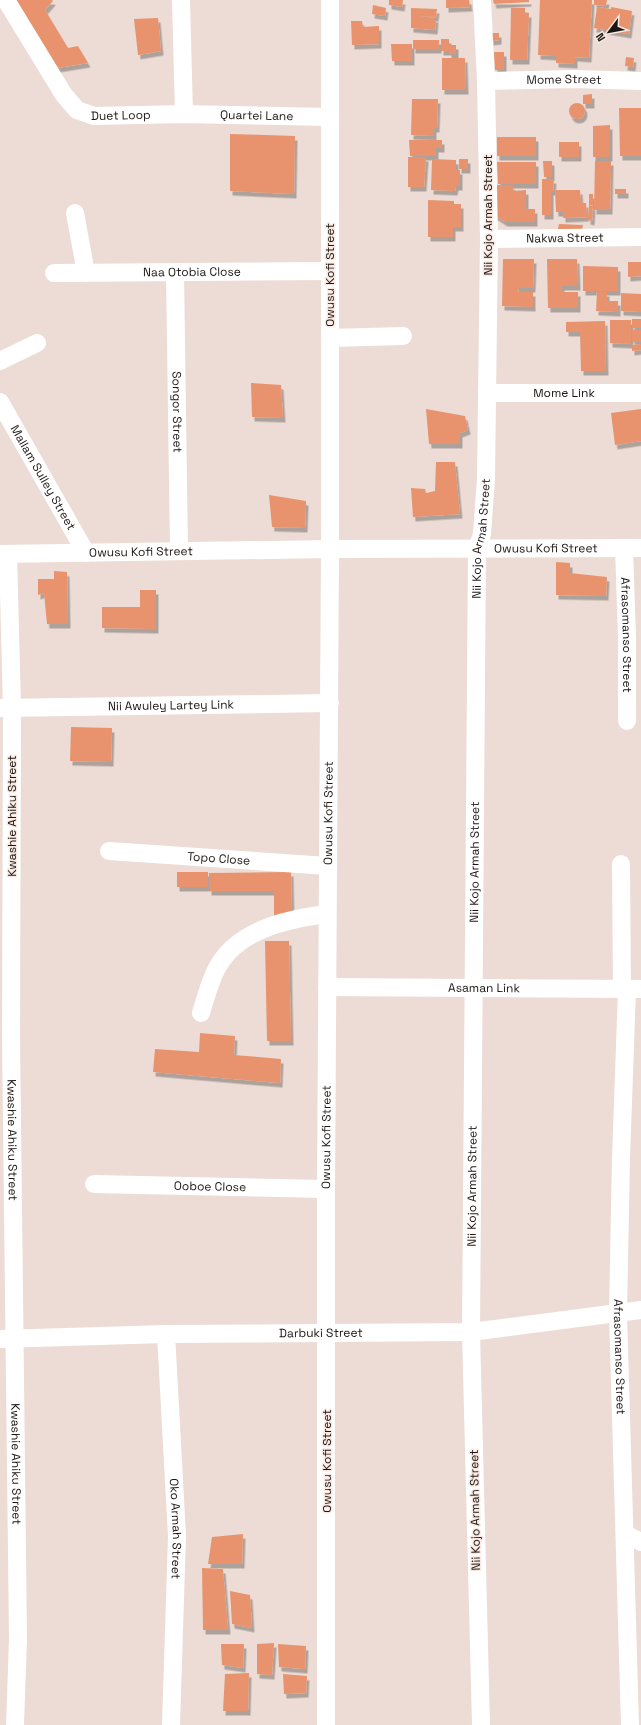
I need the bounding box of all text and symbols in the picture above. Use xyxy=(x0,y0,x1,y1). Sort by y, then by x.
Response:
north arrow xyxy=(589,12,629,52)
text: N xyxy=(593,30,608,44)
street label: Mome Street xyxy=(526,71,602,88)
street label: Duet Loop xyxy=(91,107,151,124)
street label: Quartei Lane xyxy=(220,107,294,124)
street label: Nii Kojo Armah Street xyxy=(480,154,496,276)
street label: Owusu Kofi Street xyxy=(322,223,338,327)
street label: Nakwa Street xyxy=(526,229,604,247)
street label: Naa Otobia Close xyxy=(143,264,241,280)
street label: Songor Street xyxy=(168,371,186,453)
street label: Mome Link xyxy=(533,385,595,401)
street label: Mallam Sulley Street xyxy=(7,422,79,533)
street label: Nii Kojo Armah Street xyxy=(469,478,494,599)
street label: Owusu Kofi Street xyxy=(494,540,598,556)
street label: Owusu Kofi Street xyxy=(89,543,193,561)
street label: Afrasomanso Street xyxy=(617,577,635,693)
street label: Nii Awuley Lartey Link xyxy=(108,696,235,714)
street label: Kwashie Ahiku Street xyxy=(4,755,20,877)
street label: Owusu Kofi Street xyxy=(320,761,337,865)
street label: Nii Kojo Armah Street xyxy=(466,801,483,923)
street label: Topo Close xyxy=(187,848,251,869)
street label: Asaman Link xyxy=(448,980,520,996)
street label: Kwashie Ahiku Street xyxy=(3,1079,21,1201)
street label: Owusu Kofi Street xyxy=(318,1085,335,1189)
street label: Nii Kojo Armah Street xyxy=(464,1125,481,1247)
street label: Ooboe Close xyxy=(174,1178,246,1195)
street label: Afrasomanso Street xyxy=(610,1299,629,1415)
street label: Darbuki Street xyxy=(279,1325,363,1341)
street label: Kwashie Ahiku Street xyxy=(7,1403,25,1525)
street label: Owusu Kofi Street xyxy=(319,1409,335,1513)
street label: Nii Kojo Armah Street xyxy=(466,1449,484,1571)
street label: Oko Armah Street xyxy=(166,1478,185,1579)

